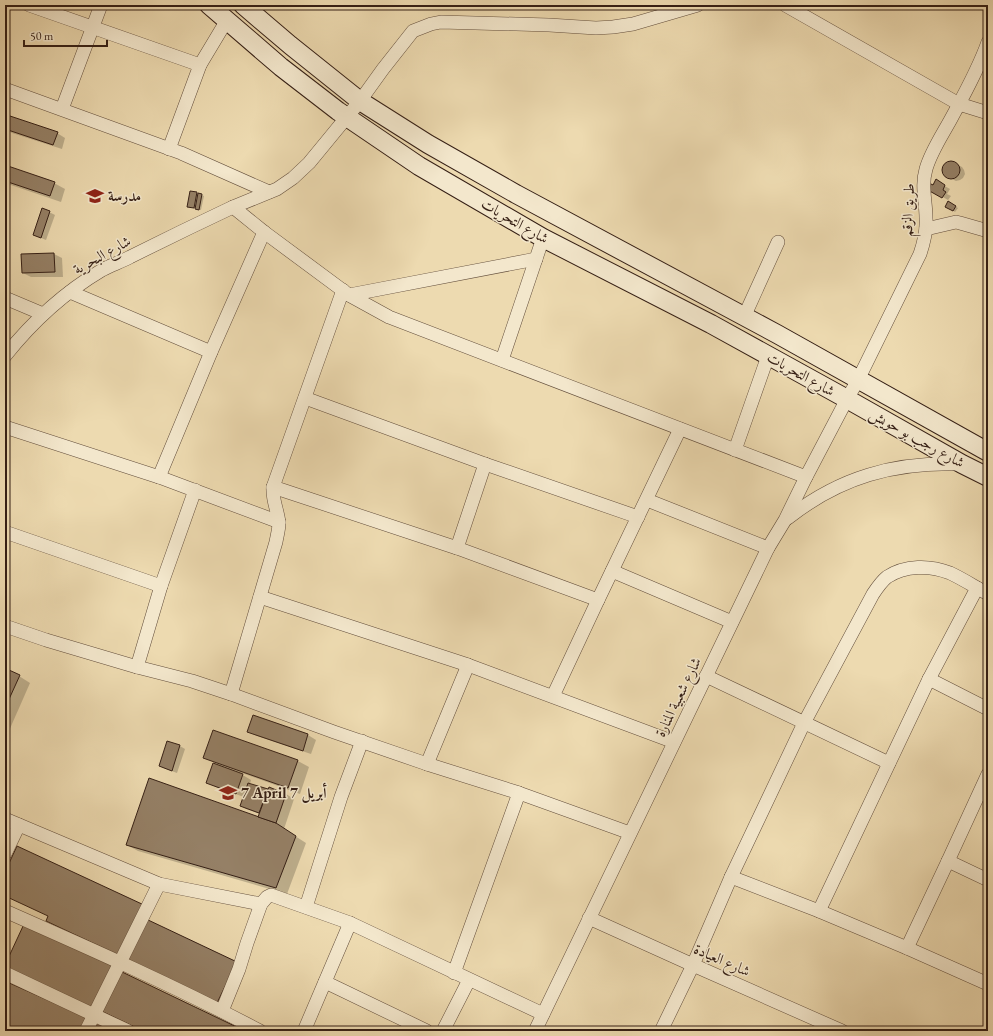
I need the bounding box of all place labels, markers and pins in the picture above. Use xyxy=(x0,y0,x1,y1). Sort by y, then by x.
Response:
school or university icon: مدرسة xyxy=(85,186,105,206)
place label: مدرسة xyxy=(108,186,141,205)
place label: 7 April 7 أبريل xyxy=(241,782,327,804)
school or university icon: 7 April 7 أبريل xyxy=(218,783,238,803)

